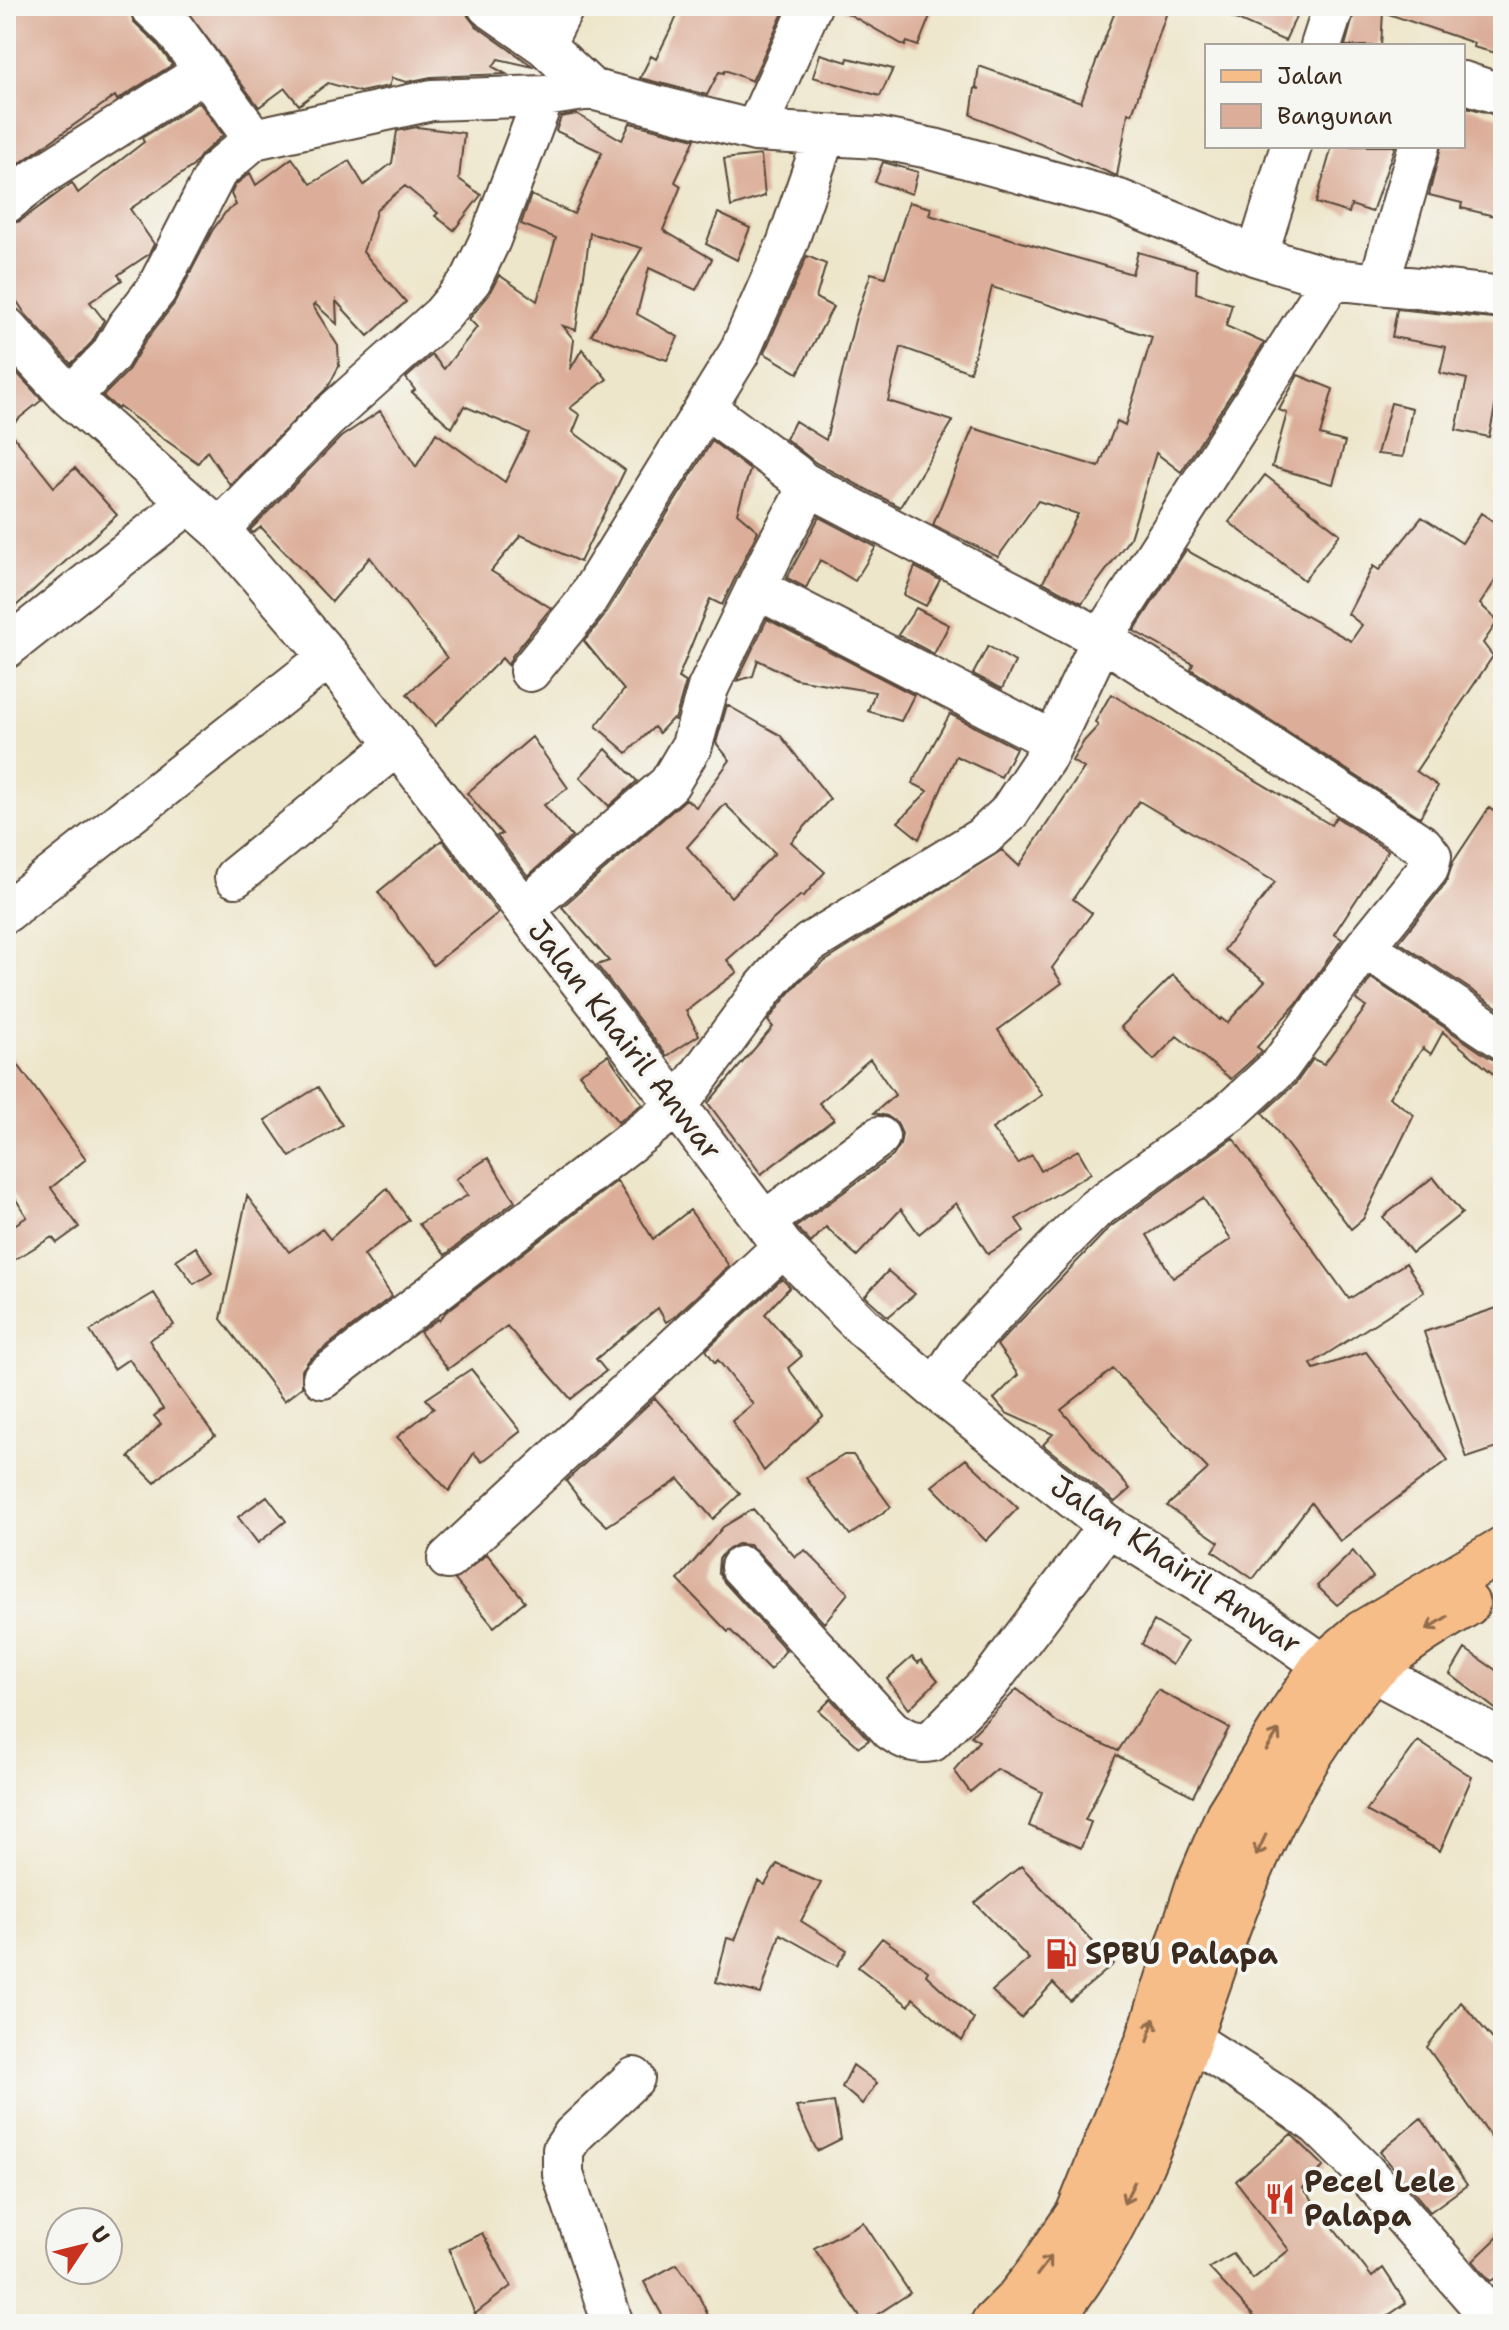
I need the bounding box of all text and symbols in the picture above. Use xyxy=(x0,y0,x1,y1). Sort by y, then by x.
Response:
legend xyxy=(1205,44,1465,148)
text: Jalan xyxy=(1277,60,1343,92)
text: Bangunan xyxy=(1277,100,1393,132)
street label: Jalan Khairil Anwar xyxy=(519,911,732,1168)
street label: Jalan Khairil Anwar xyxy=(1043,1465,1310,1664)
one-way arrow xyxy=(1426,1615,1448,1632)
one-way arrow xyxy=(1265,1730,1282,1752)
one-way arrow xyxy=(1253,1833,1268,1857)
place label: SPBU Palapa xyxy=(1085,1933,1278,1974)
fuel station icon: SPBU Palapa xyxy=(1044,1937,1078,1971)
one-way arrow xyxy=(1144,2017,1159,2043)
place label: Pecel Lele Palapa xyxy=(1304,2161,1456,2236)
one-way arrow xyxy=(1121,2180,1136,2204)
restaurant icon: Pecel Lele Palapa xyxy=(1263,2182,1297,2216)
north arrow xyxy=(44,2206,124,2286)
text: U xyxy=(84,2220,116,2249)
one-way arrow xyxy=(1036,2256,1053,2277)

